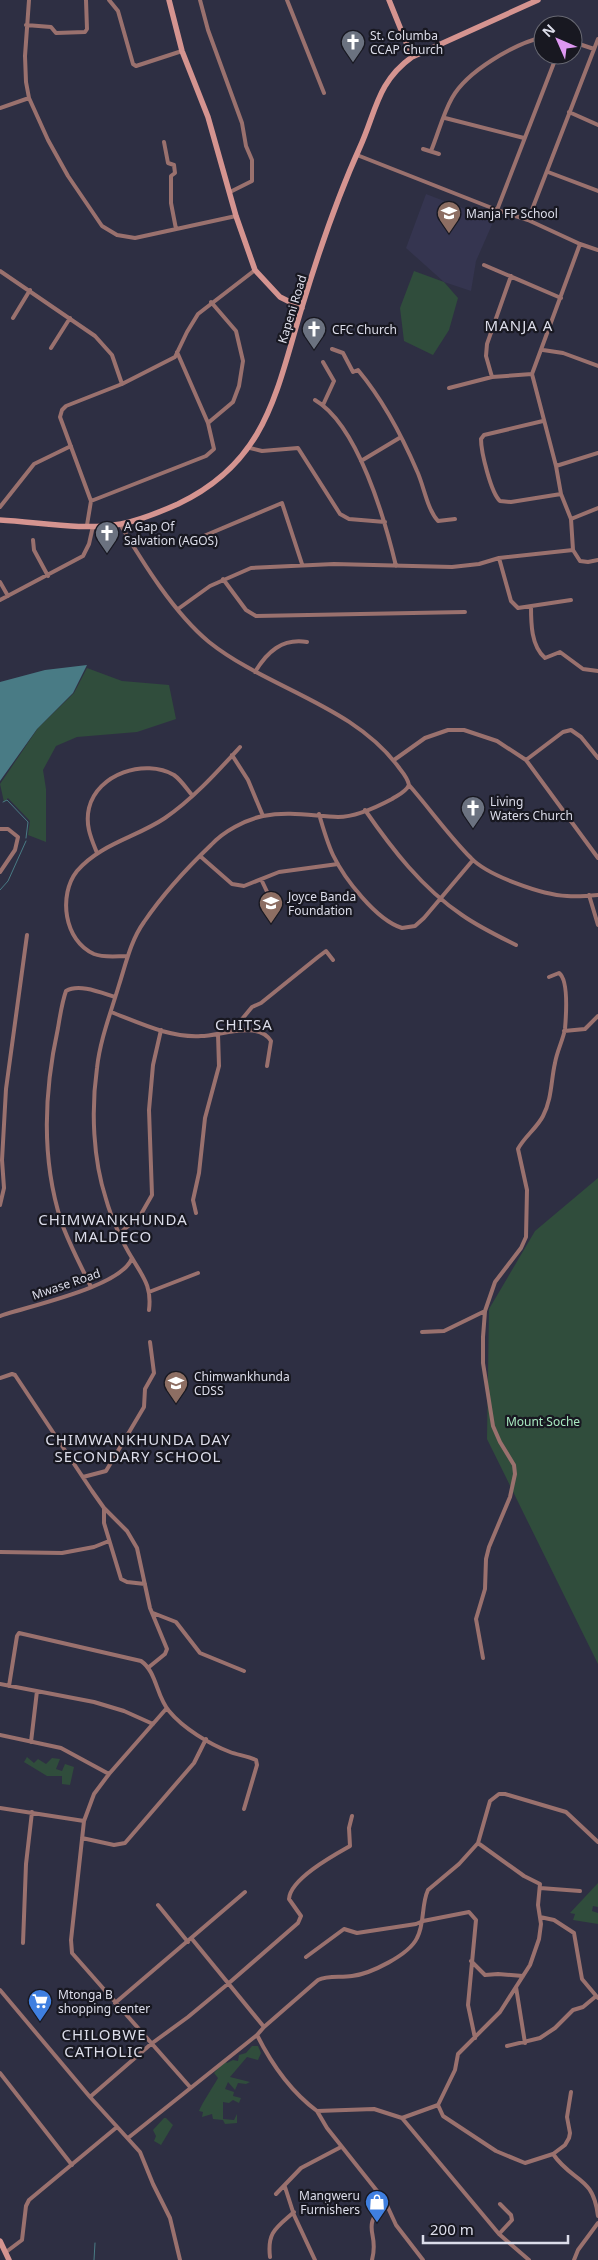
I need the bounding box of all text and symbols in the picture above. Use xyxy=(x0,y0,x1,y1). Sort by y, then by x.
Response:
north arrow xyxy=(533,15,583,65)
text: N xyxy=(538,20,559,41)
place label: St. Columba CCAP Church xyxy=(370,27,443,58)
church icon: St. Columba CCAP Church xyxy=(340,29,366,63)
school or university icon: Manja FP School xyxy=(436,200,462,234)
place label: Manja FP School xyxy=(466,205,558,222)
street label: Kapeni Road xyxy=(274,273,310,345)
district label: MANJA A xyxy=(485,315,553,335)
church icon: CFC Church xyxy=(301,316,327,350)
place label: CFC Church xyxy=(332,321,397,338)
place label: A Gap Of Salvation (AGOS) xyxy=(124,518,218,549)
church icon: A Gap Of Salvation (AGOS) xyxy=(94,520,120,554)
place label: Living Waters Church xyxy=(490,793,573,824)
church icon: Living Waters Church xyxy=(460,795,486,829)
place label: Joyce Banda Foundation xyxy=(287,888,356,919)
school or university icon: Joyce Banda Foundation xyxy=(258,890,284,924)
district label: CHITSA xyxy=(215,1014,273,1034)
district label: CHIMWANKHUNDA MALDECO xyxy=(38,1209,188,1246)
street label: Mwase Road xyxy=(29,1264,103,1304)
place label: Chimwankhunda CDSS xyxy=(194,1368,290,1399)
school or university icon: Chimwankhunda CDSS xyxy=(163,1370,189,1404)
park label: Mount Soche xyxy=(506,1413,580,1430)
district label: CHIMWANKHUNDA DAY SECONDARY SCHOOL xyxy=(45,1429,231,1466)
place label: Mtonga B shopping center xyxy=(58,1986,150,2017)
supermarket icon: Mtonga B shopping center xyxy=(27,1988,53,2022)
district label: CHILOBWE CATHOLIC xyxy=(62,2024,147,2061)
place label: Mangweru Furnishers xyxy=(299,2187,360,2218)
shop icon: Mangweru Furnishers xyxy=(364,2189,390,2223)
scale bar xyxy=(423,2212,568,2244)
text: 200 m xyxy=(430,2219,474,2239)

